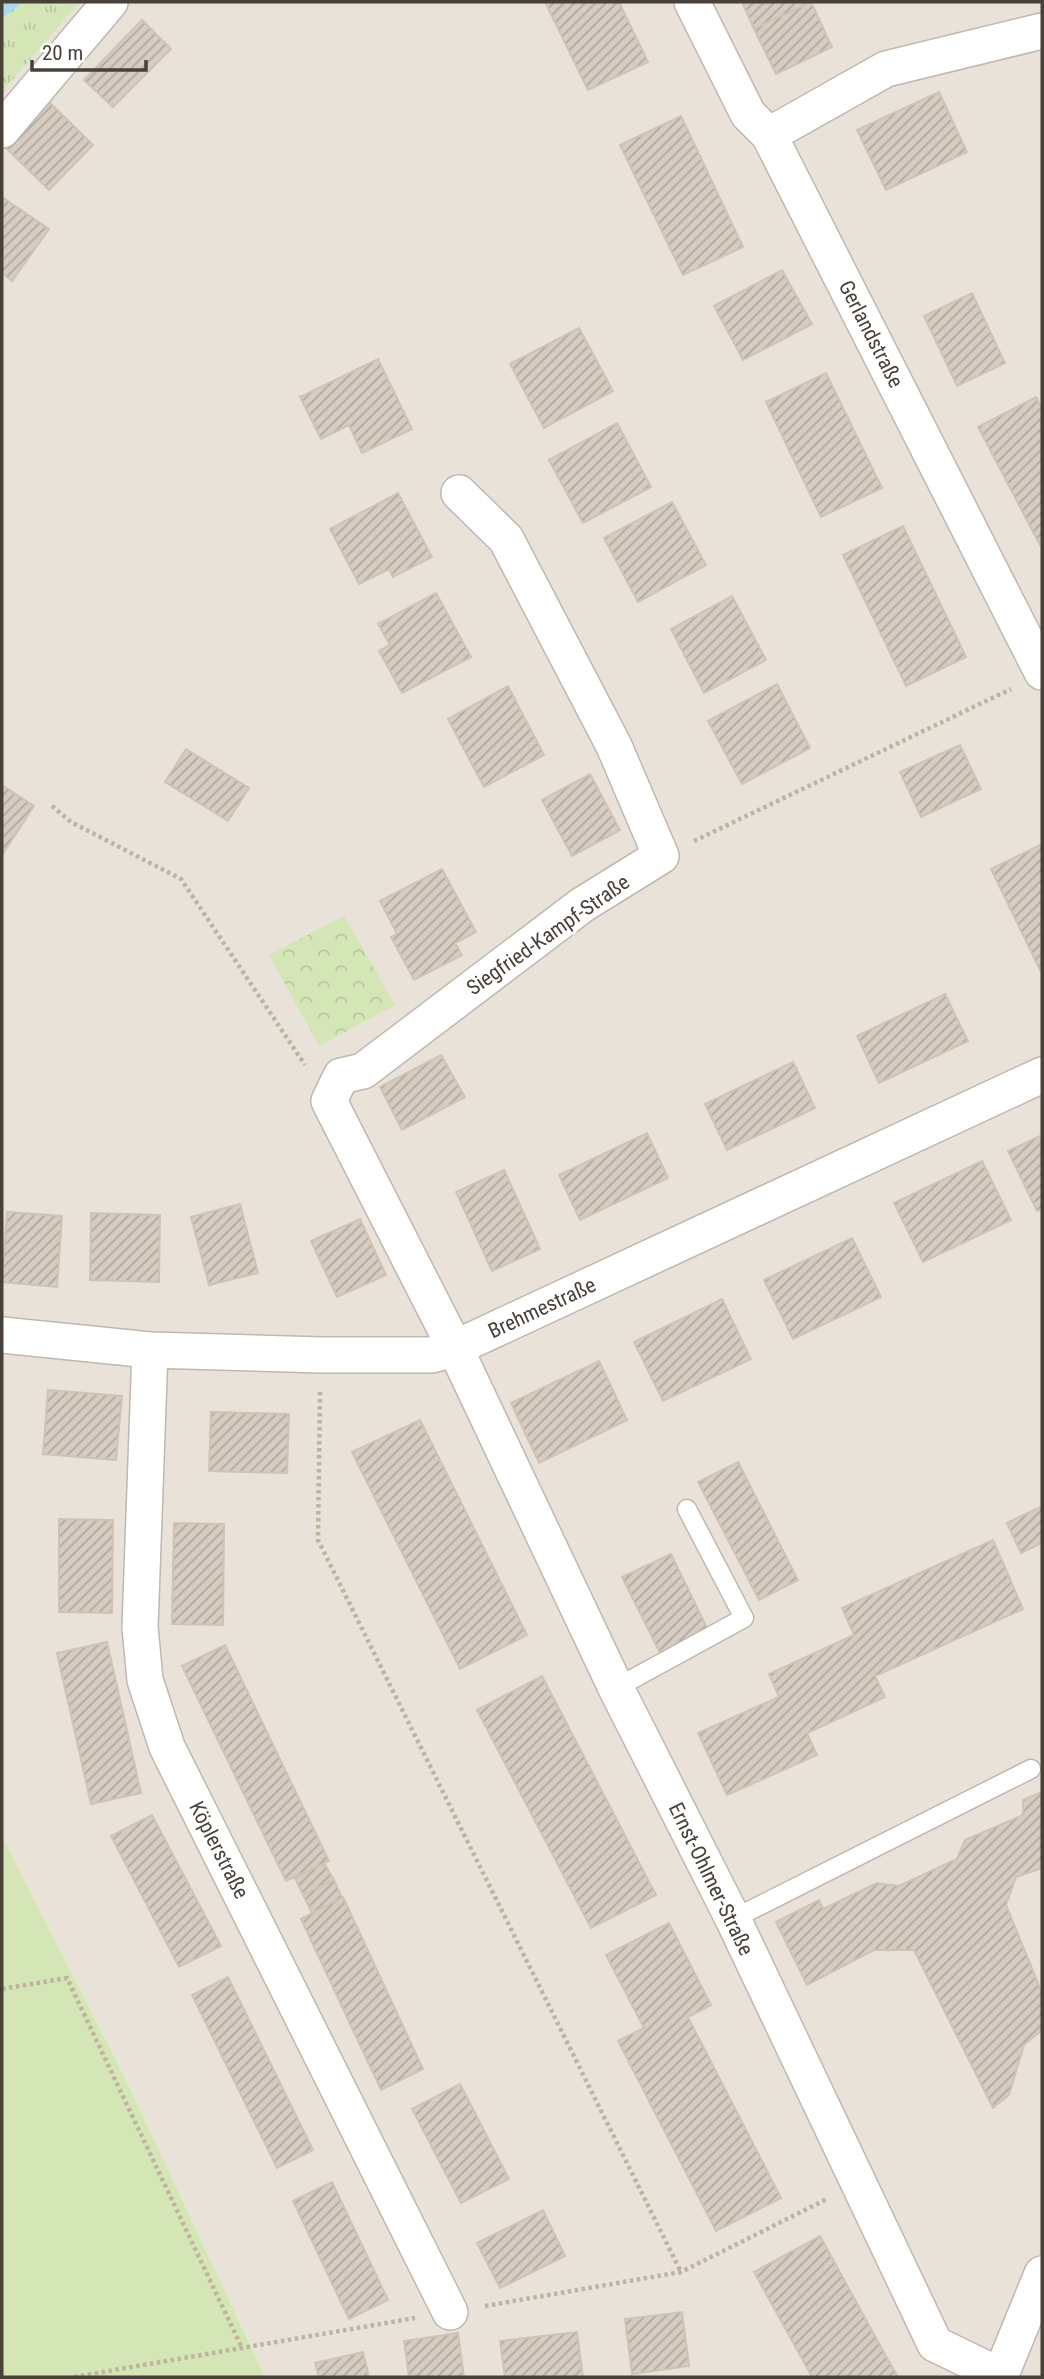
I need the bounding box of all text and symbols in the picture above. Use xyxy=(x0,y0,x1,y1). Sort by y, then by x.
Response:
scale bar xyxy=(32,28,145,72)
text: 20 m xyxy=(42,41,83,65)
street label: Gerlandstraße xyxy=(834,277,908,392)
street label: Siegfried-Kampf-Straße xyxy=(462,870,634,1000)
street label: Brehmestraße xyxy=(484,1273,600,1343)
street label: Köplerstraße xyxy=(184,1797,254,1903)
street label: Ernst-Ohlmer-Straße xyxy=(664,1799,758,1959)

